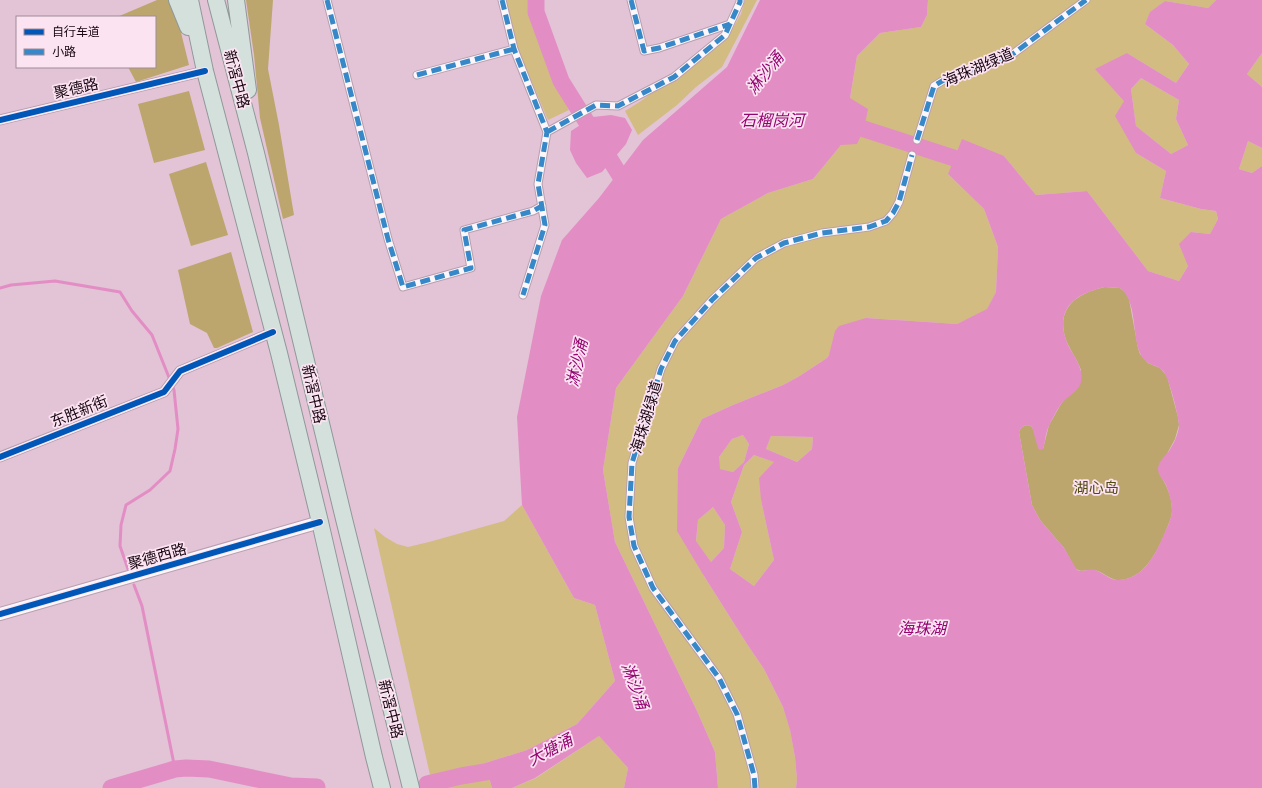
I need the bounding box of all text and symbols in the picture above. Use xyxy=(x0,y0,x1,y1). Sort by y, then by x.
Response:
legend xyxy=(16,16,156,68)
text: 自行车道 xyxy=(52,24,100,40)
text: 小路 xyxy=(52,44,76,60)
street label: 海珠湖绿道 xyxy=(940,44,1016,90)
water label: 淋沙涌 xyxy=(742,46,790,98)
street label: 新滘中路 xyxy=(220,48,254,110)
street label: 聚德路 xyxy=(52,74,100,102)
water label: 石榴岗河 xyxy=(740,110,807,131)
water label: 淋沙涌 xyxy=(562,335,593,389)
street label: 新滘中路 xyxy=(298,363,330,425)
street label: 海珠湖绿道 xyxy=(626,378,666,456)
street label: 东胜新街 xyxy=(48,391,110,431)
park label: 湖心岛 xyxy=(1073,478,1119,497)
street label: 聚德西路 xyxy=(126,539,188,573)
water label: 海珠湖 xyxy=(898,618,949,639)
water label: 淋沙涌 xyxy=(617,660,654,714)
street label: 新滘中路 xyxy=(375,678,407,740)
water label: 大塘涌 xyxy=(524,729,578,771)

